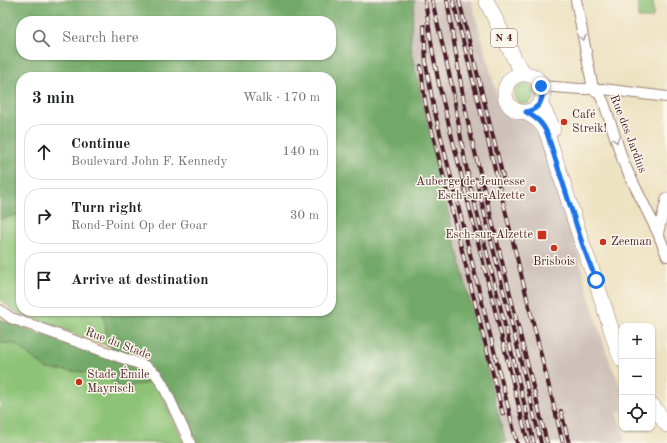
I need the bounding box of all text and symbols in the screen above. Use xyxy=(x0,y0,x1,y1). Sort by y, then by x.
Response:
search box xyxy=(16,16,336,60)
icon: search xyxy=(30,27,52,49)
road number: N 4 xyxy=(491,29,517,47)
text: Search here xyxy=(62,31,139,46)
one-way arrow xyxy=(579,35,587,41)
route end xyxy=(532,77,550,95)
text: 3 min xyxy=(32,90,75,107)
text: Walk · 170 m xyxy=(243,91,320,104)
street label: Rue des Jardins xyxy=(608,93,648,175)
place label: Café Streik! xyxy=(572,109,607,135)
marker: Café Streik! xyxy=(559,117,569,127)
one-way arrow xyxy=(611,136,620,143)
text: Continue xyxy=(71,137,130,152)
icon: ahead xyxy=(33,141,55,163)
text: 140 m xyxy=(282,145,319,158)
text: Boulevard John F. Kennedy xyxy=(71,155,227,168)
place label: Auberge de Jeunesse Esch-sur-Alzette xyxy=(416,176,525,202)
marker: Auberge de Jeunesse Esch-sur-Alzette xyxy=(528,184,538,194)
text: Turn right xyxy=(71,201,142,216)
icon: right xyxy=(33,205,55,227)
text: 30 m xyxy=(290,209,319,222)
text: Rond-Point Op der Goar xyxy=(71,219,207,232)
place label: Esch-sur-Alzette xyxy=(445,229,533,241)
marker: Esch-sur-Alzette xyxy=(536,229,548,241)
place label: Zeeman xyxy=(611,236,652,248)
marker: Zeeman xyxy=(598,237,608,247)
marker: Brisbois xyxy=(549,243,559,253)
place label: Brisbois xyxy=(533,256,575,268)
icon: arrive xyxy=(33,269,55,291)
route start xyxy=(587,271,605,289)
text: Arrive at destination xyxy=(71,273,209,288)
map controls xyxy=(619,323,655,431)
button: + xyxy=(619,323,655,359)
street label: Rue du Stade xyxy=(84,326,153,362)
button: − xyxy=(619,359,655,395)
place label: Stade Émile Mayrisch xyxy=(87,366,150,395)
marker: Stade Émile Mayrisch xyxy=(74,377,84,387)
button: locate xyxy=(619,395,655,431)

